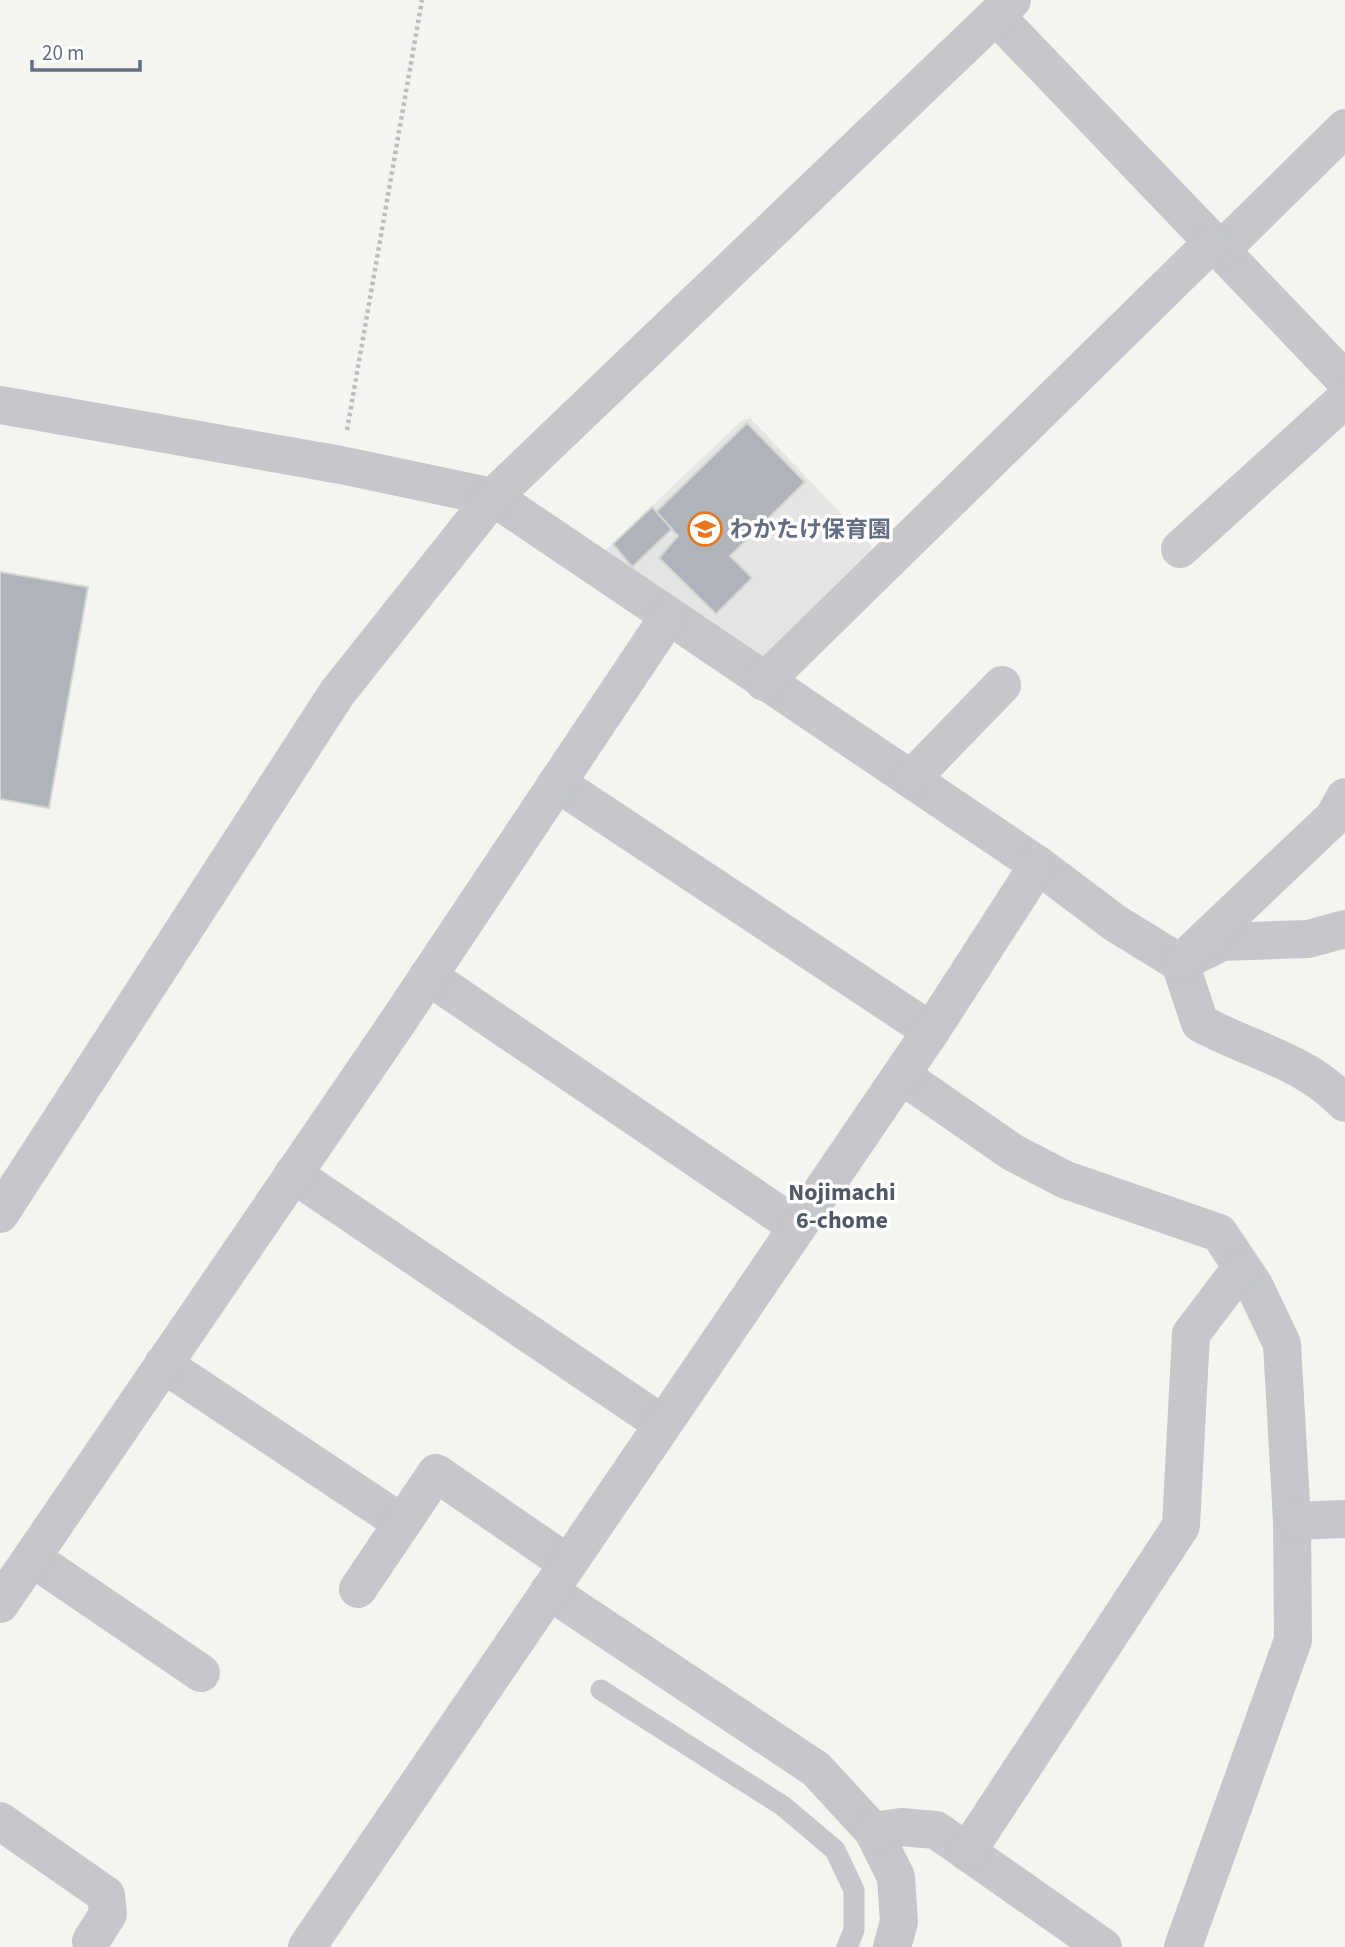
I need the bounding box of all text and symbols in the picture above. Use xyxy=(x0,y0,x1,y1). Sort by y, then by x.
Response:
scale bar xyxy=(32,28,140,72)
text: 20 m xyxy=(42,38,84,68)
school or university icon: わかたけ保育園 xyxy=(686,510,724,548)
place label: わかたけ保育園 xyxy=(730,513,891,546)
district label: Nojimachi 6-chome xyxy=(788,1175,896,1238)

